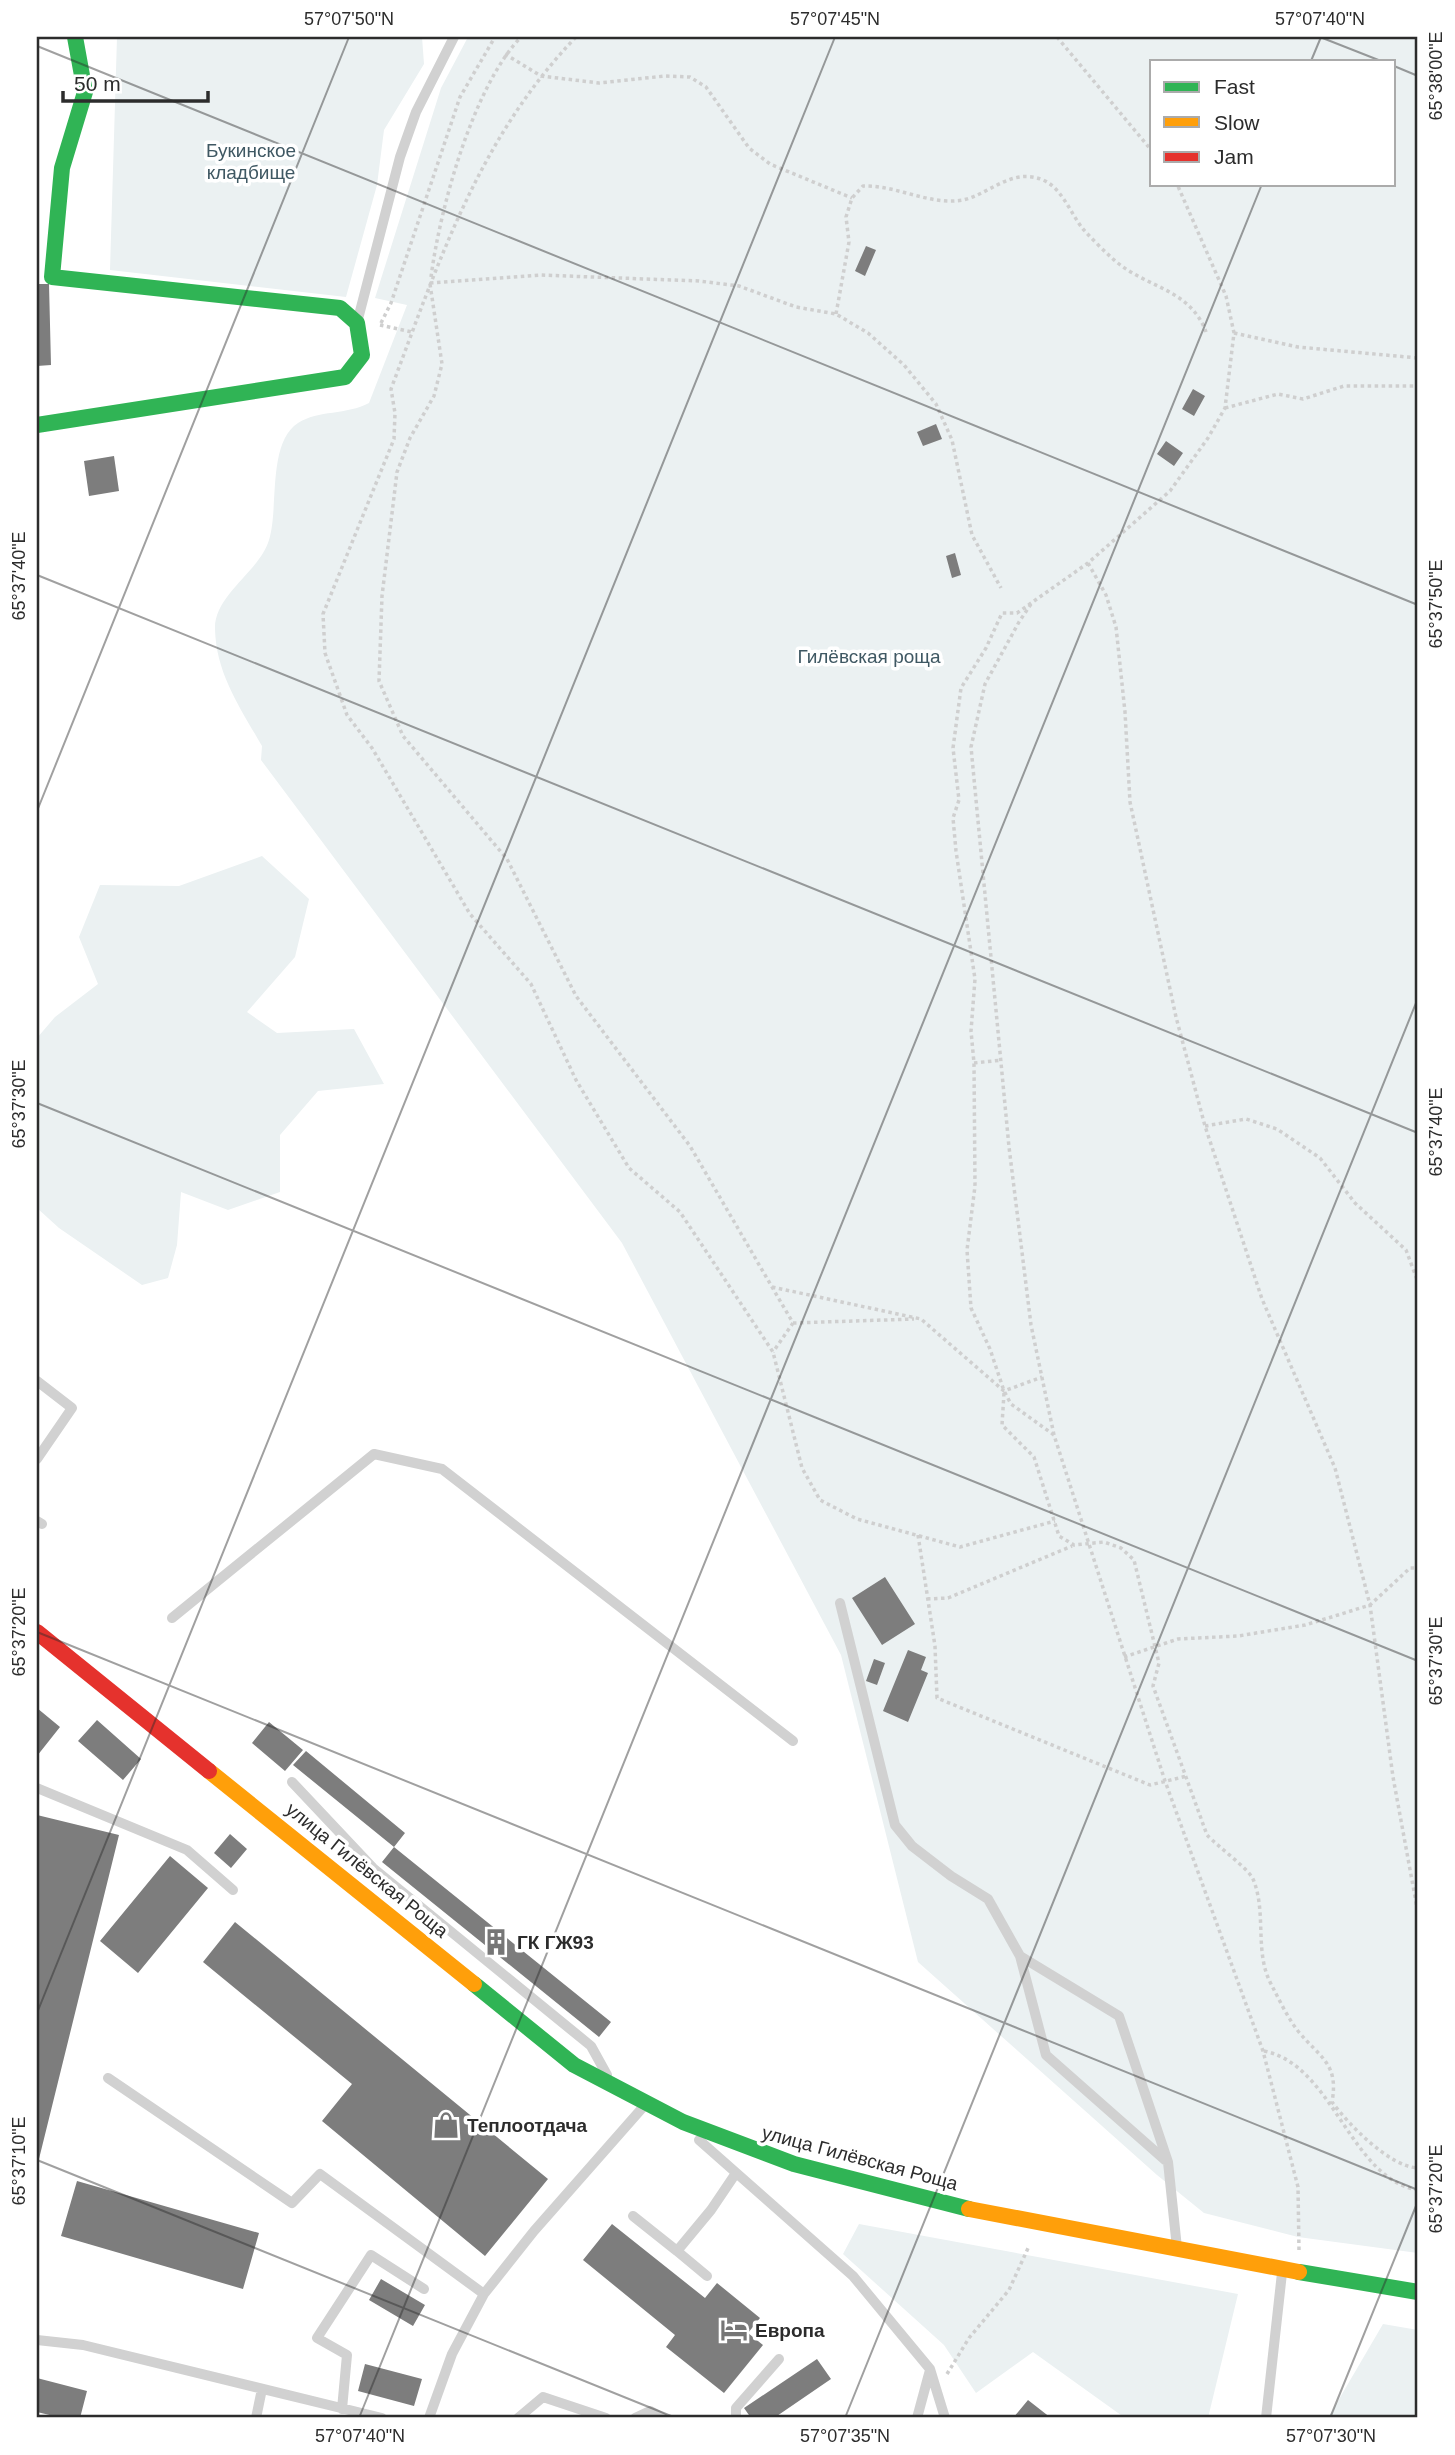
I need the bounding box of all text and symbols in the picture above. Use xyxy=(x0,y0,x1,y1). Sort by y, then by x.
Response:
text: 57°07'50"N xyxy=(304,9,394,29)
text: 57°07'45"N xyxy=(790,9,880,29)
text: 57°07'40"N xyxy=(1275,9,1365,29)
text: 65°38'00"E xyxy=(1426,31,1446,121)
scale bar xyxy=(63,60,208,104)
legend xyxy=(1150,60,1396,186)
text: 50 m xyxy=(74,72,121,95)
text: Fast xyxy=(1214,75,1255,98)
text: Slow xyxy=(1214,111,1260,134)
park label: Букинское кладбище xyxy=(206,140,296,183)
text: Jam xyxy=(1214,145,1254,168)
text: 65°37'40"E xyxy=(9,531,29,621)
text: 65°37'50"E xyxy=(1426,559,1446,649)
park label: Гилёвская роща xyxy=(797,646,941,667)
text: 65°37'30"E xyxy=(9,1059,29,1149)
text: 65°37'40"E xyxy=(1426,1087,1446,1177)
text: 65°37'20"E xyxy=(9,1587,29,1677)
text: 65°37'30"E xyxy=(1426,1616,1446,1706)
street label: улица Гилёвская Роща xyxy=(282,1798,452,1942)
building icon: ГК ГЖ93 xyxy=(481,1927,511,1957)
place label: ГК ГЖ93 xyxy=(517,1932,594,1953)
shop icon: Теплоотдача xyxy=(431,2110,461,2140)
place label: Теплоотдача xyxy=(467,2115,588,2136)
text: 65°37'10"E xyxy=(9,2116,29,2206)
street label: улица Гилёвская Роща xyxy=(760,2122,961,2194)
text: 65°37'20"E xyxy=(1426,2144,1446,2234)
hotel icon: Европа xyxy=(719,2315,749,2345)
place label: Европа xyxy=(755,2320,825,2341)
text: 57°07'40"N xyxy=(315,2426,405,2446)
text: 57°07'35"N xyxy=(800,2426,890,2446)
text: 57°07'30"N xyxy=(1286,2426,1376,2446)

